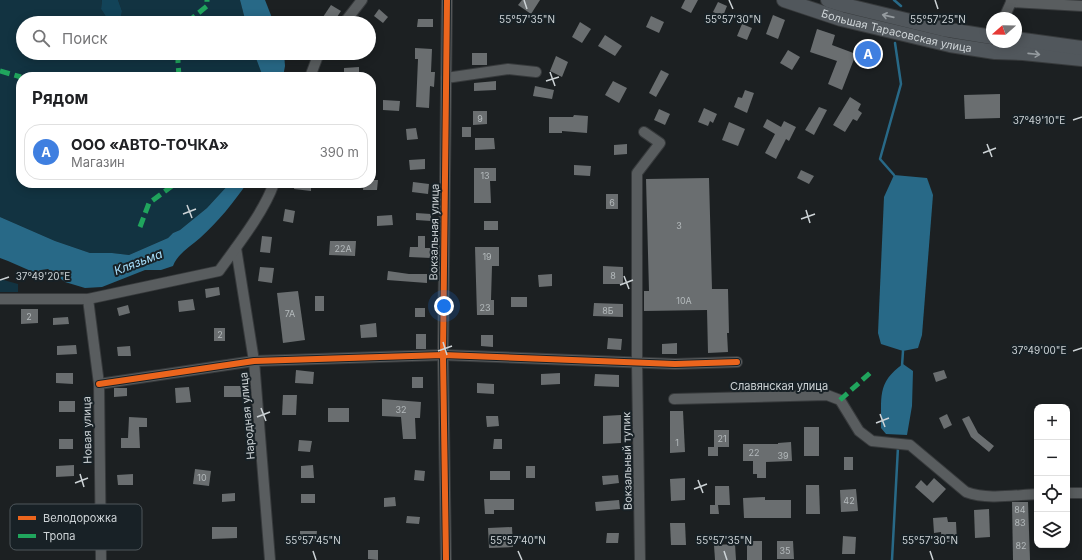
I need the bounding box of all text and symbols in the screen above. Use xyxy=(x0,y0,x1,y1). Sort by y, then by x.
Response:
street label: Большая Тарасовская улица xyxy=(820,6,973,55)
one-way arrow xyxy=(882,11,895,19)
north arrow xyxy=(986,12,1022,48)
text: 55°57'35"N xyxy=(499,13,555,25)
text: 55°57'30"N xyxy=(705,13,761,25)
text: 55°57'25"N xyxy=(910,13,966,25)
search box xyxy=(16,16,376,60)
icon: search xyxy=(30,27,52,49)
text: Поиск xyxy=(62,29,108,48)
pin: A xyxy=(855,39,881,69)
one-way arrow xyxy=(1027,50,1040,58)
text: Рядом xyxy=(32,88,88,108)
house number: 9 xyxy=(477,113,483,124)
text: 37°49'10"E xyxy=(1013,114,1065,126)
text: ООО «АВТО-ТОЧКА» xyxy=(71,135,229,154)
text: A xyxy=(41,144,51,160)
text: 390 m xyxy=(320,144,359,160)
text: Магазин xyxy=(71,154,125,170)
house number: 13 xyxy=(480,170,490,181)
street label: Вокзальная улица xyxy=(426,184,442,280)
house number: 6 xyxy=(609,197,615,208)
house number: 3 xyxy=(676,220,682,231)
house number: 22А xyxy=(334,243,352,254)
water label: Клязьма xyxy=(112,246,164,278)
house number: 19 xyxy=(482,251,492,262)
text: 37°49'20"E xyxy=(16,270,70,282)
house number: 8 xyxy=(610,270,616,281)
house number: 10А xyxy=(676,295,692,306)
your location xyxy=(434,296,454,316)
house number: 23 xyxy=(479,302,491,313)
house number: 8Б xyxy=(602,305,614,316)
house number: 7А xyxy=(285,308,295,319)
house number: 2 xyxy=(26,311,32,322)
house number: 2 xyxy=(217,329,223,340)
text: 37°49'00"E xyxy=(1012,344,1066,356)
street label: Народная улица xyxy=(236,372,258,460)
street label: Славянская улица xyxy=(730,379,828,393)
street label: Новая улица xyxy=(79,396,95,464)
house number: 32 xyxy=(395,404,407,415)
map controls xyxy=(1034,404,1070,548)
button: + xyxy=(1034,404,1070,440)
street label: Вокзальный тупик xyxy=(619,412,635,510)
house number: 21 xyxy=(717,433,727,444)
house number: 1 xyxy=(675,437,679,448)
button: − xyxy=(1034,440,1070,476)
house number: 22 xyxy=(749,447,759,458)
house number: 39 xyxy=(777,450,789,461)
house number: 10 xyxy=(197,472,207,483)
button: locate xyxy=(1034,476,1070,512)
house number: 42 xyxy=(843,495,855,506)
legend xyxy=(10,504,142,550)
house number: 84 xyxy=(1014,504,1026,515)
text: Велодорожка xyxy=(43,511,117,525)
button: layers xyxy=(1034,512,1070,548)
house number: 83 xyxy=(1014,517,1026,528)
text: Тропа xyxy=(43,529,75,543)
text: 55°57'45"N xyxy=(285,534,341,546)
text: 55°57'40"N xyxy=(490,534,546,546)
text: 55°57'35"N xyxy=(696,534,752,546)
text: 55°57'30"N xyxy=(902,534,958,546)
house number: 82 xyxy=(1015,540,1027,551)
house number: 35 xyxy=(779,545,791,556)

